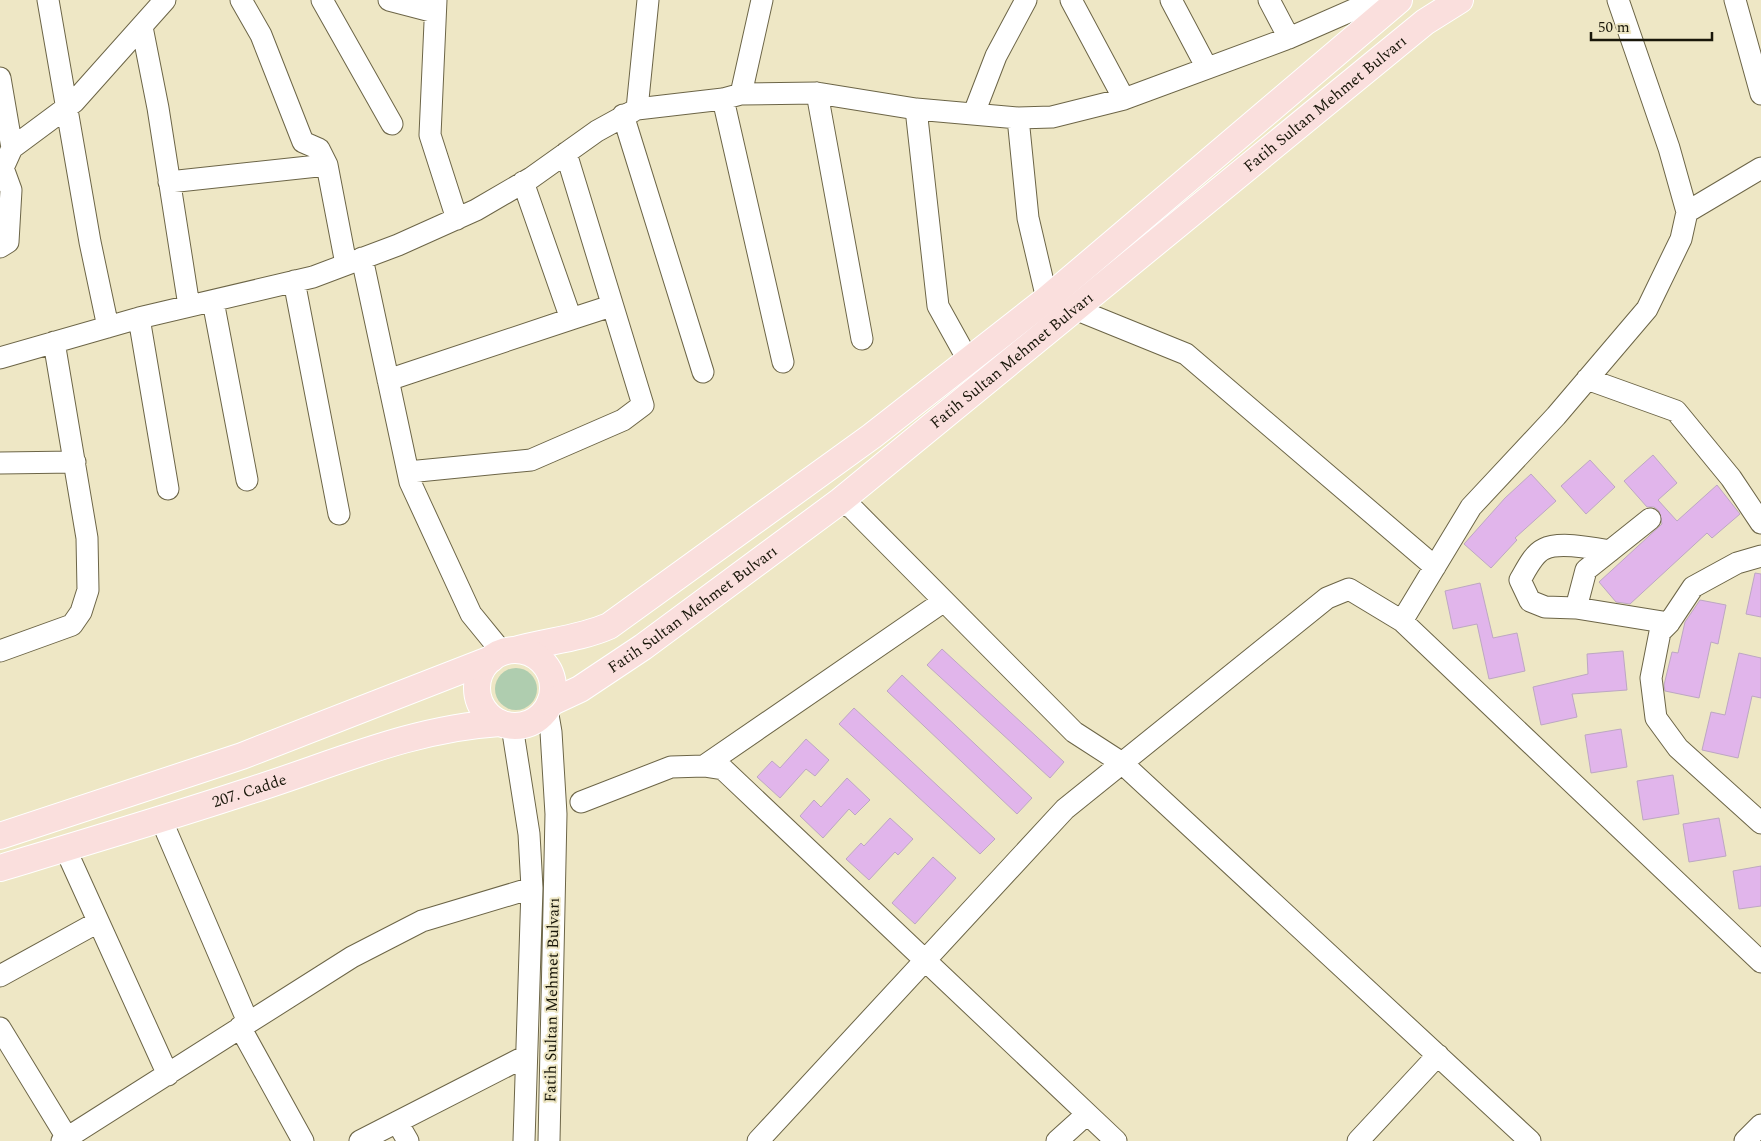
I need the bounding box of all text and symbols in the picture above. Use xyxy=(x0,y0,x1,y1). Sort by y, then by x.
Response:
scale bar xyxy=(1591,10,1712,42)
text: 50 m xyxy=(1598,16,1630,39)
street label: Fatih Sultan Mehmet Bulvarı xyxy=(1238,30,1412,178)
street label: Fatih Sultan Mehmet Bulvarı xyxy=(925,286,1099,435)
street label: Fatih Sultan Mehmet Bulvarı xyxy=(603,539,783,679)
street label: 207. Cadde xyxy=(209,767,290,814)
street label: Fatih Sultan Mehmet Bulvarı xyxy=(538,897,566,1103)

